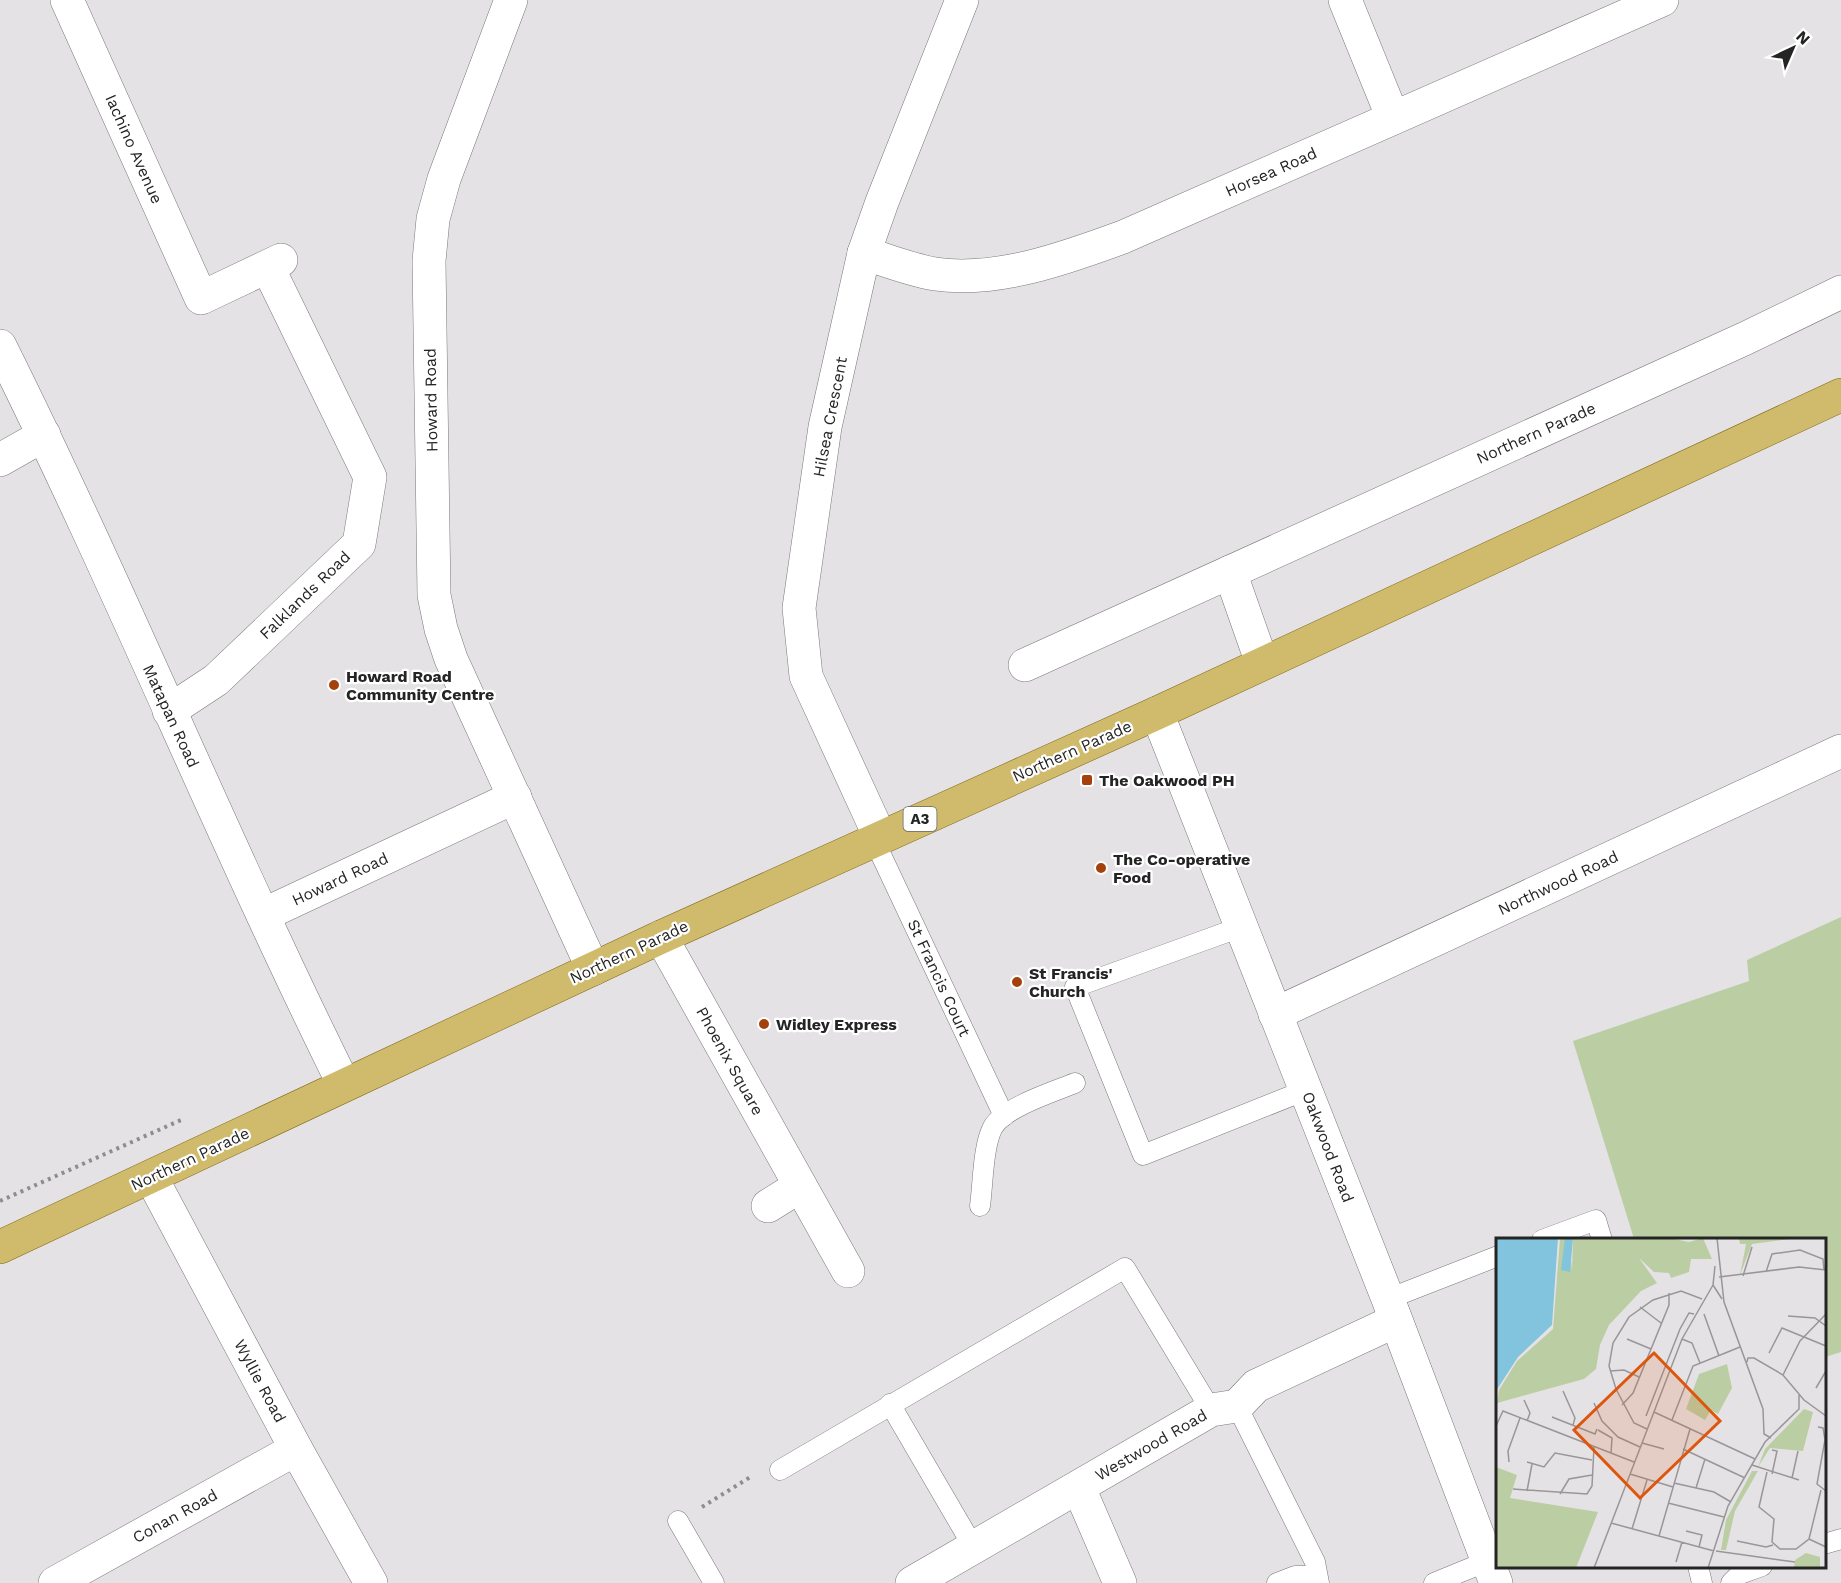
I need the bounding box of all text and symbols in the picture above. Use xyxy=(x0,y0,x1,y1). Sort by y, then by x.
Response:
north arrow xyxy=(1763,18,1823,78)
text: N xyxy=(1792,27,1814,49)
street label: Iachino Avenue xyxy=(101,91,167,207)
street label: Horsea Road xyxy=(1222,143,1320,201)
street label: Howard Road xyxy=(421,348,441,452)
street label: Hilsea Crescent xyxy=(809,355,851,479)
street label: Northern Parade xyxy=(1473,398,1599,468)
street label: Falklands Road xyxy=(256,547,354,643)
street label: Matapan Road xyxy=(139,661,203,771)
place label: Howard Road Community Centre xyxy=(346,667,494,704)
marker: Howard Road Community Centre xyxy=(327,678,341,692)
street label: Northern Parade xyxy=(1009,716,1135,786)
place label: The Oakwood PH xyxy=(1099,771,1235,790)
marker: The Oakwood PH xyxy=(1080,773,1094,787)
road number: A3 xyxy=(904,807,936,831)
street label: Northwood Road xyxy=(1495,847,1621,919)
street label: Howard Road xyxy=(289,848,391,910)
place label: The Co-operative Food xyxy=(1113,850,1250,887)
marker: The Co-operative Food xyxy=(1094,861,1108,875)
street label: Northern Parade xyxy=(567,916,691,988)
street label: St Francis Court xyxy=(904,916,975,1040)
place label: St Francis' Church xyxy=(1029,964,1113,1001)
marker: St Francis' Church xyxy=(1010,975,1024,989)
street label: Phoenix Square xyxy=(692,1003,768,1119)
place label: Widley Express xyxy=(776,1015,897,1034)
marker: Widley Express xyxy=(757,1017,771,1031)
street label: Oakwood Road xyxy=(1298,1089,1358,1205)
street label: Northern Parade xyxy=(128,1123,252,1195)
inset map xyxy=(1496,1238,1826,1568)
street label: Wyllie Road xyxy=(230,1336,290,1426)
street label: Westwood Road xyxy=(1092,1405,1210,1485)
street label: Conan Road xyxy=(129,1485,221,1547)

